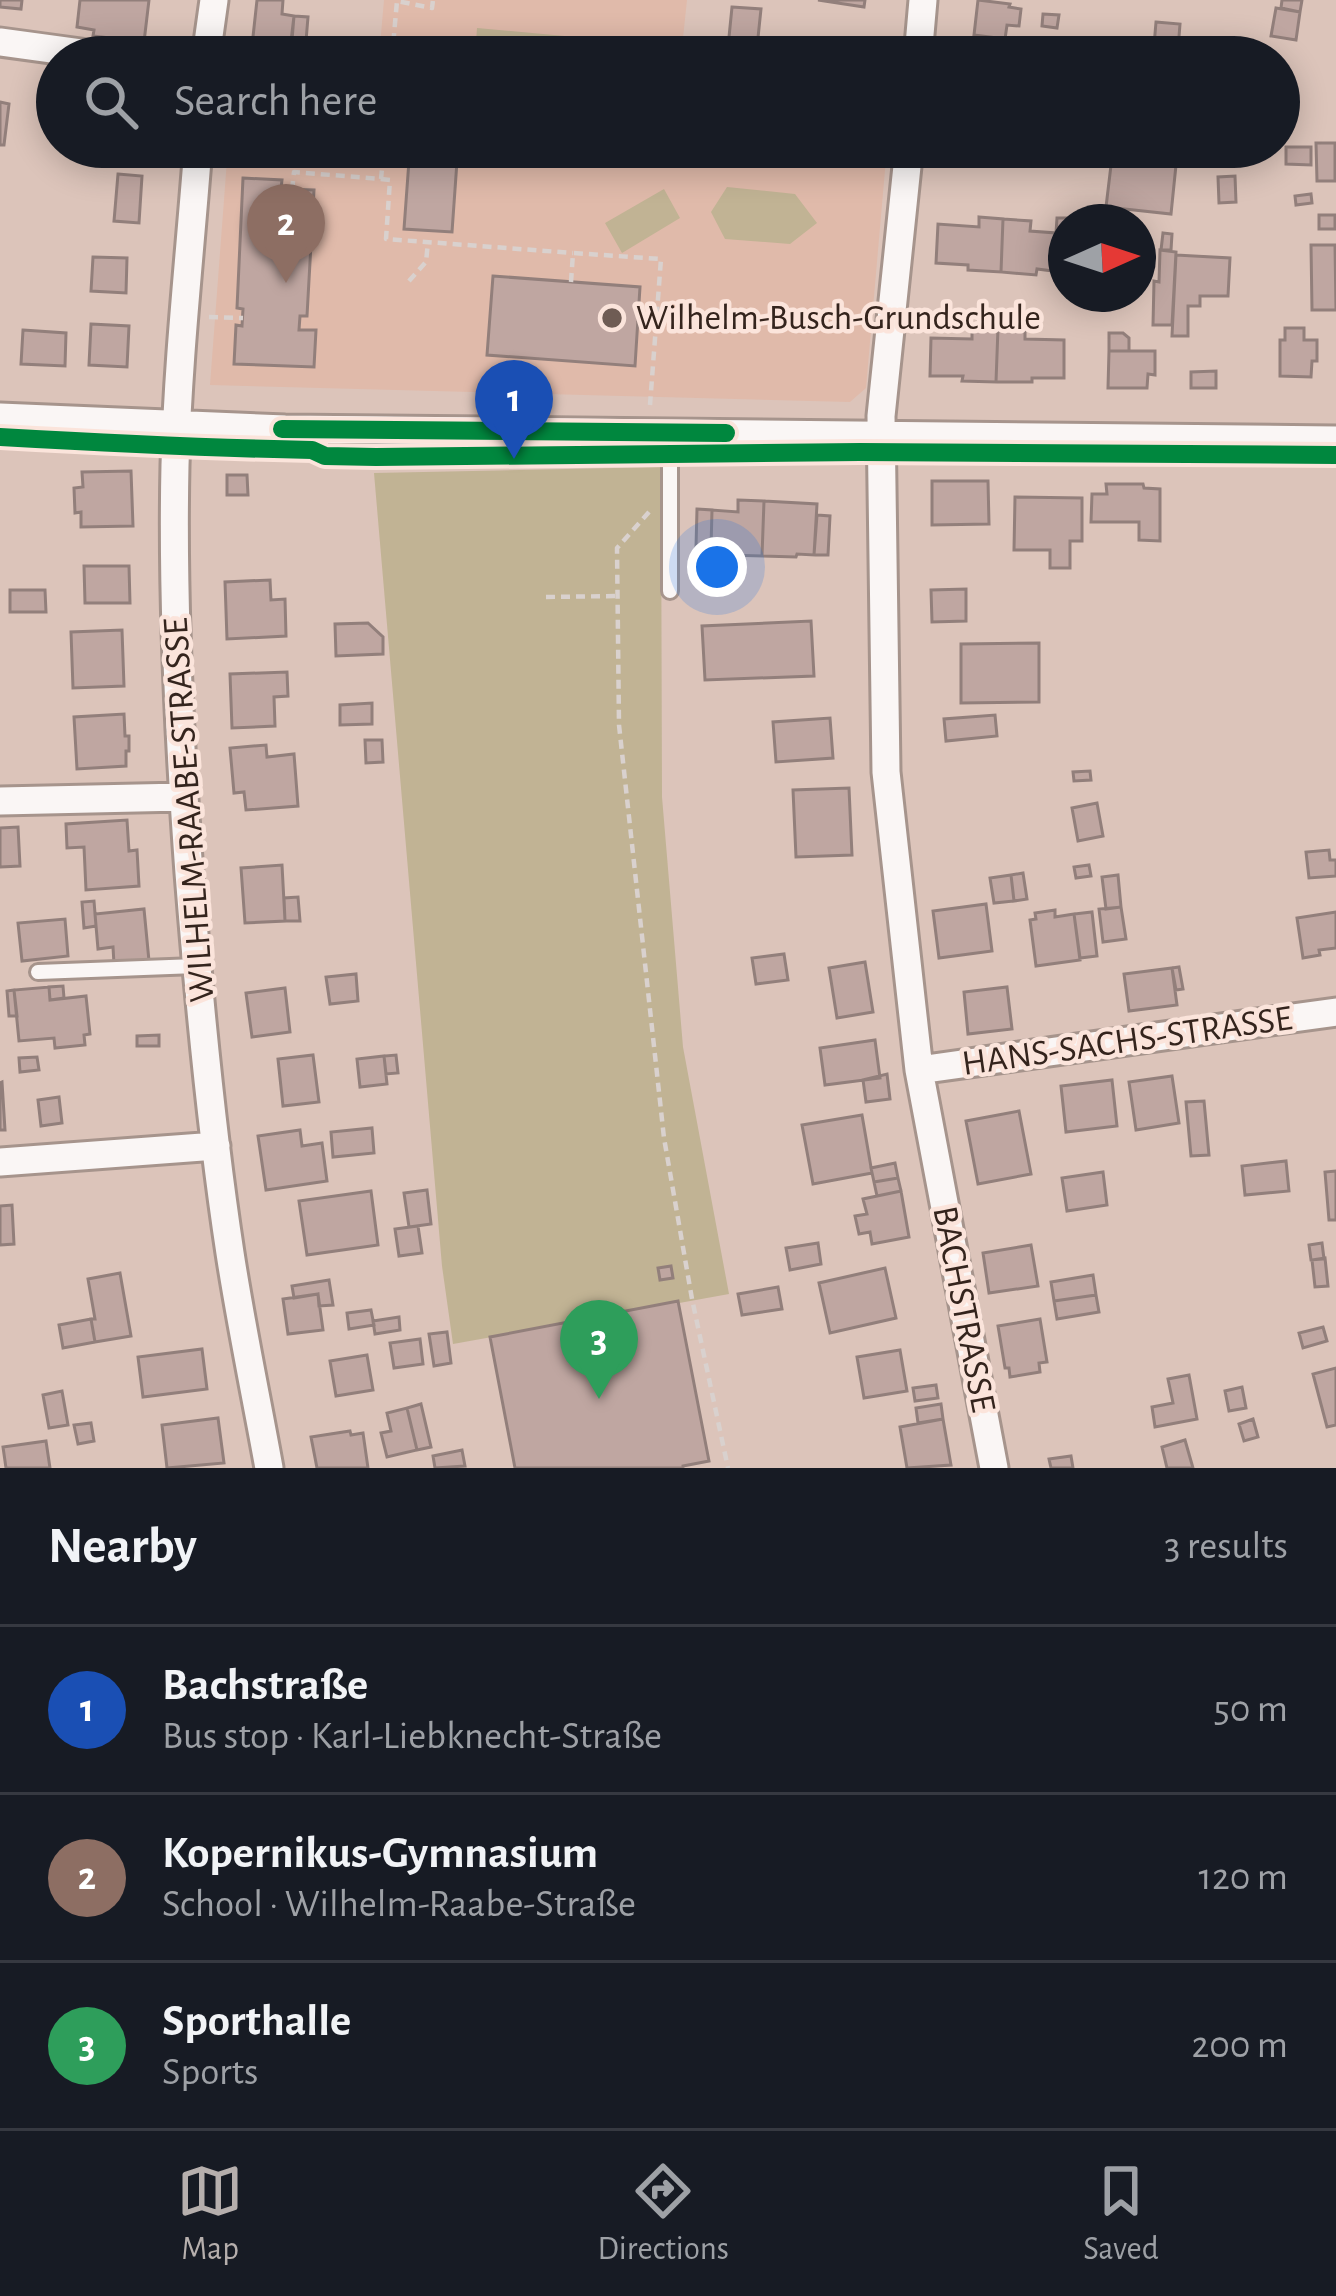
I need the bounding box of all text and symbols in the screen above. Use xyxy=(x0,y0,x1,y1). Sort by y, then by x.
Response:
search box xyxy=(36,36,1300,168)
icon: search xyxy=(78,69,144,135)
text: Search here xyxy=(174,79,377,124)
pin: 2 xyxy=(247,184,325,283)
north arrow xyxy=(1048,204,1156,312)
place label: Wilhelm-Busch-Grundschule xyxy=(636,300,1041,336)
marker: Wilhelm-Busch-Grundschule xyxy=(599,305,625,331)
pin: 1 xyxy=(475,360,553,459)
your location xyxy=(687,537,747,597)
street label: WILHELM-RAABE-STRASSE xyxy=(158,617,220,1003)
street label: HANS-SACHS-STRASSE xyxy=(960,1000,1294,1082)
street label: BACHSTRASSE xyxy=(926,1203,1002,1415)
pin: 3 xyxy=(560,1300,638,1399)
text: Nearby xyxy=(48,1521,197,1572)
text: 3 results xyxy=(1164,1527,1288,1566)
text: Bachstraße xyxy=(162,1663,368,1708)
text: 1 xyxy=(80,1690,94,1729)
text: 50 m xyxy=(1213,1690,1288,1729)
text: Bus stop · Karl-Liebknecht-Straße xyxy=(162,1717,662,1756)
text: Kopernikus-Gymnasium xyxy=(162,1831,598,1876)
text: 2 xyxy=(78,1858,96,1897)
text: 120 m xyxy=(1199,1858,1288,1897)
text: School · Wilhelm-Raabe-Straße xyxy=(162,1885,636,1924)
text: Sporthalle xyxy=(162,1999,351,2044)
text: 3 xyxy=(79,2026,95,2065)
text: 200 m xyxy=(1191,2026,1288,2065)
text: Sports xyxy=(162,2053,259,2092)
tab: Map xyxy=(177,2158,243,2270)
tab: Directions xyxy=(597,2158,729,2270)
tab: Saved xyxy=(1083,2158,1159,2270)

